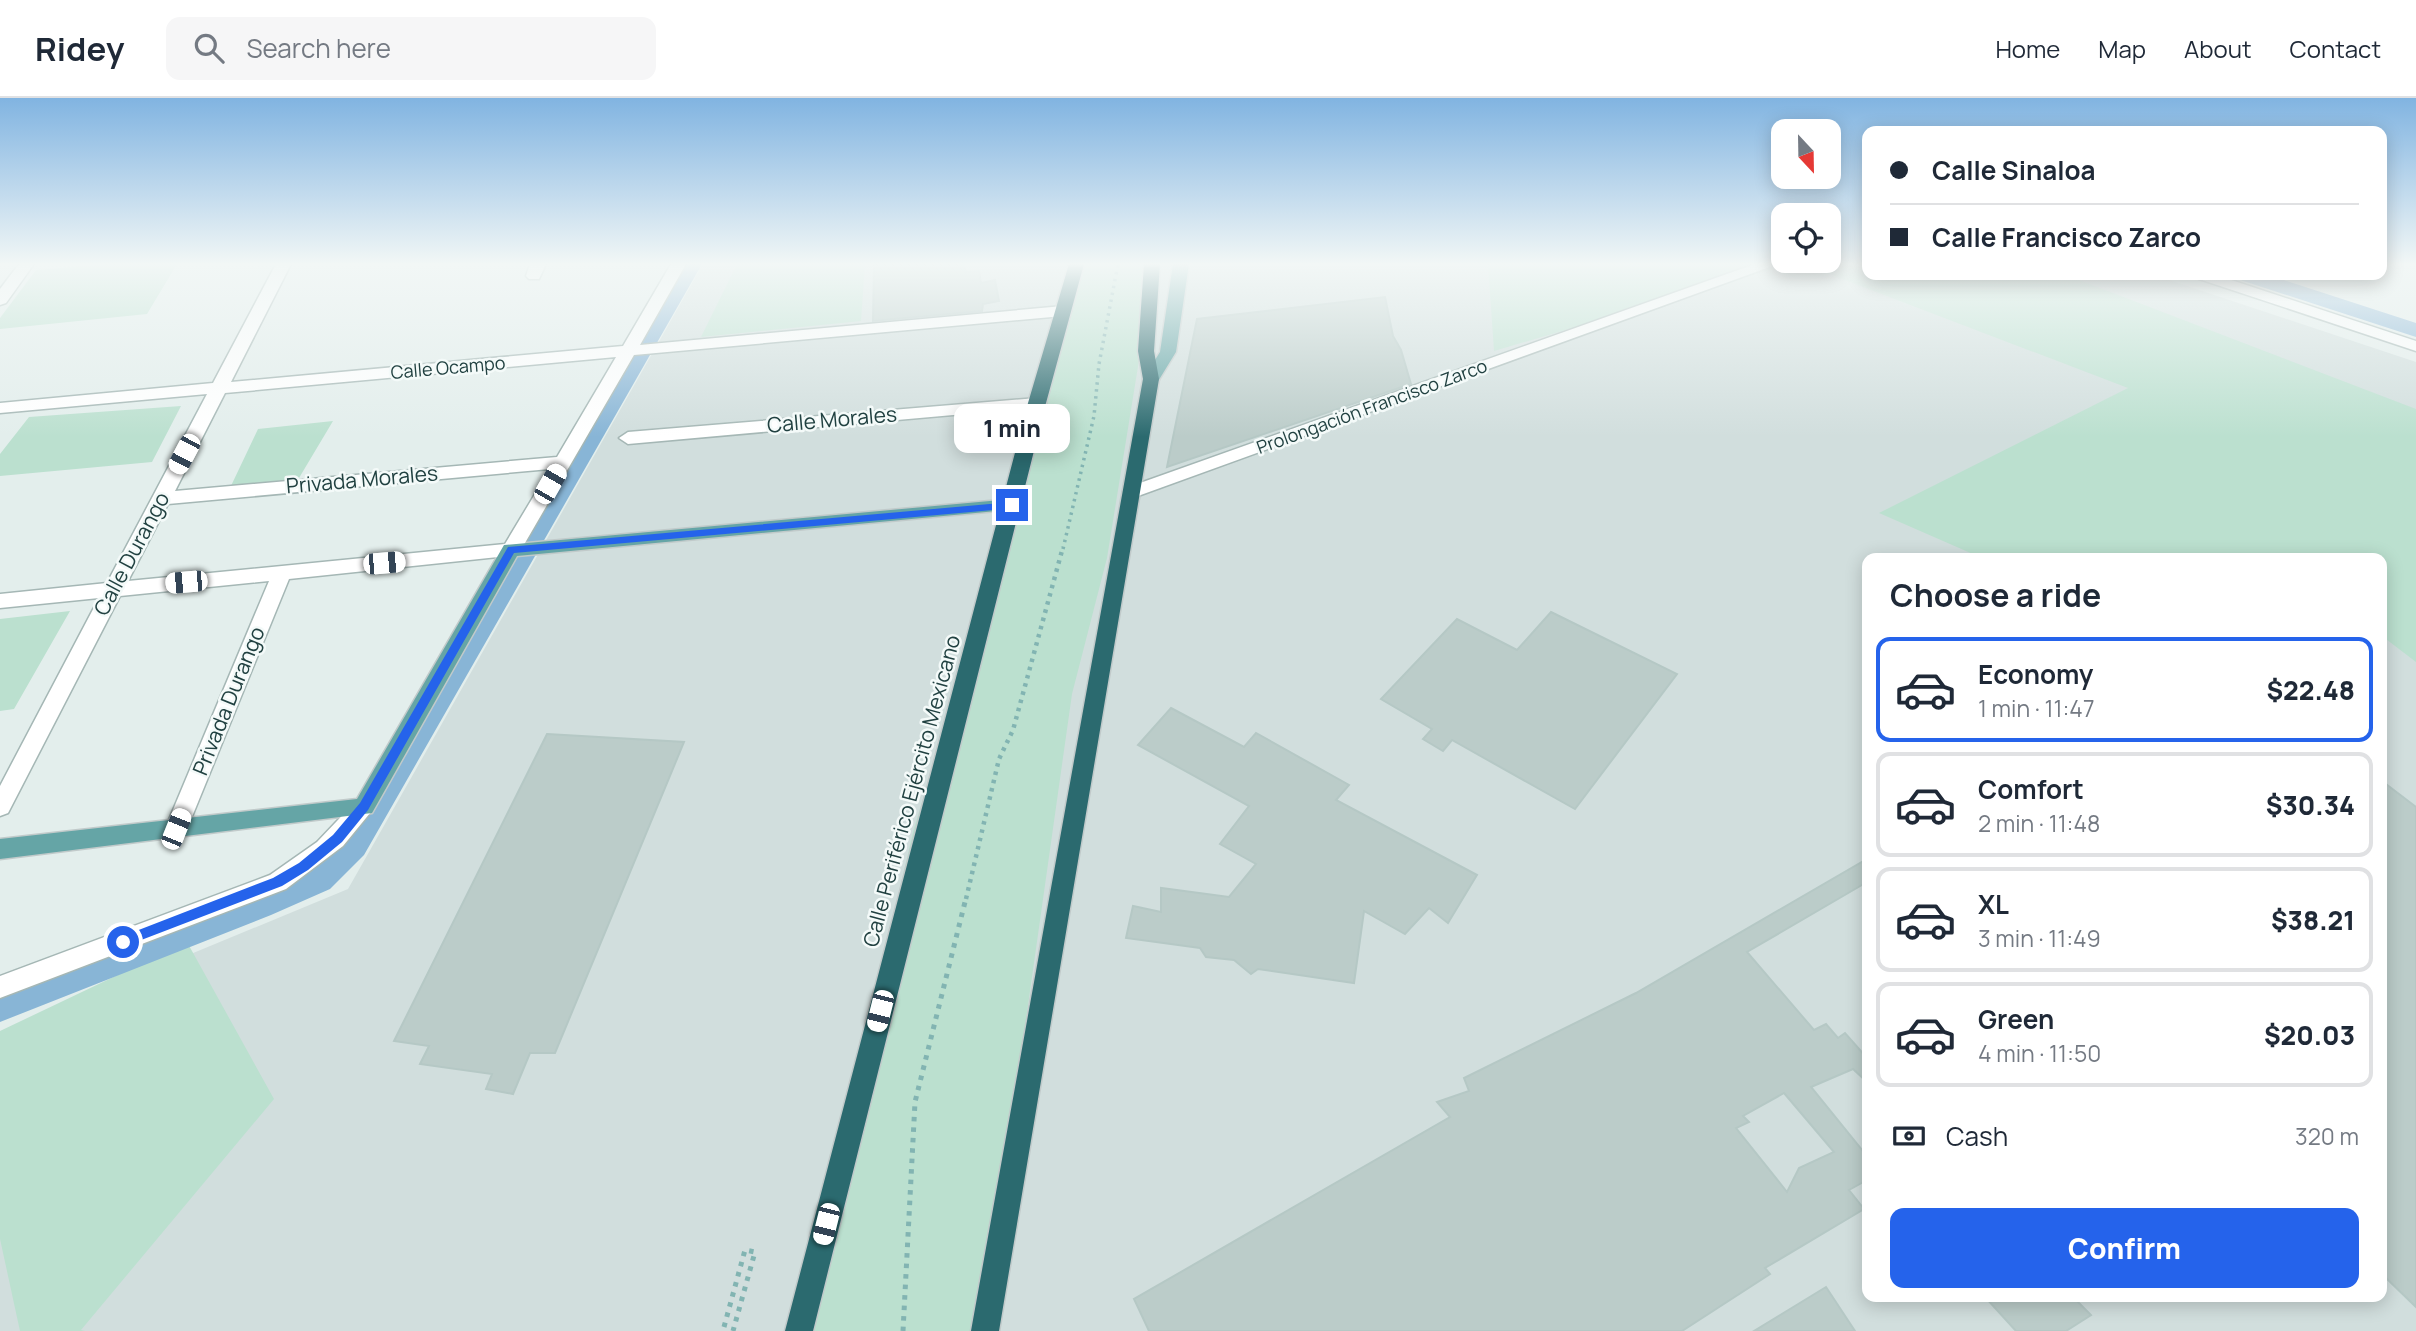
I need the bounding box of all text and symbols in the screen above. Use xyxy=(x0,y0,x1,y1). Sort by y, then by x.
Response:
search box xyxy=(166,17,656,80)
text: Ridey xyxy=(35,26,124,71)
icon: search xyxy=(190,29,228,67)
text: Search here xyxy=(246,30,391,66)
text: Home xyxy=(1995,32,2060,65)
text: Map xyxy=(2098,32,2146,65)
text: About xyxy=(2184,32,2252,65)
text: Contact xyxy=(2290,32,2381,65)
north arrow xyxy=(1771,119,1841,189)
map controls xyxy=(1771,119,1841,273)
text: Calle Sinaloa xyxy=(1932,152,2096,188)
button: locate xyxy=(1771,203,1841,273)
text: Calle Francisco Zarco xyxy=(1932,219,2201,255)
street label: Calle Ocampo xyxy=(390,350,506,384)
street label: Prolongación Francisco Zarco xyxy=(1253,353,1490,459)
street label: Calle Morales xyxy=(766,399,898,439)
callout: 1 min xyxy=(954,404,1070,452)
text: 1 min xyxy=(983,412,1041,444)
car xyxy=(165,431,204,477)
street label: Privada Morales xyxy=(285,458,439,500)
car xyxy=(531,461,570,507)
street label: Calle Durango xyxy=(87,487,175,620)
route end xyxy=(996,489,1028,521)
car xyxy=(363,551,406,575)
car xyxy=(165,570,208,594)
text: Choose a ride xyxy=(1890,573,2101,617)
street label: Privada Durango xyxy=(186,622,271,779)
street label: Calle Periférico Ejército Mexicano xyxy=(856,632,966,950)
text: Economy xyxy=(1978,656,2093,692)
icon: car xyxy=(1894,658,1957,721)
text: $22.48 xyxy=(2266,672,2355,708)
text: 1 min · 11:47 xyxy=(1978,692,2094,724)
text: Comfort xyxy=(1978,771,2084,807)
icon: car xyxy=(1894,773,1957,836)
text: $30.34 xyxy=(2266,787,2355,823)
car xyxy=(159,806,194,852)
text: 2 min · 11:48 xyxy=(1978,807,2100,839)
text: XL xyxy=(1978,886,2009,922)
icon: car xyxy=(1894,888,1957,951)
text: $38.21 xyxy=(2271,902,2355,938)
text: 3 min · 11:49 xyxy=(1978,922,2101,954)
route start xyxy=(107,926,139,958)
car xyxy=(865,988,896,1034)
text: Green xyxy=(1978,1001,2054,1037)
icon: car xyxy=(1894,1003,1957,1066)
text: $20.03 xyxy=(2264,1017,2355,1053)
text: 4 min · 11:50 xyxy=(1978,1037,2101,1069)
icon: cash xyxy=(1890,1117,1928,1155)
text: Cash xyxy=(1946,1118,2008,1154)
text: 320 m xyxy=(2295,1120,2359,1152)
car xyxy=(811,1201,842,1247)
button: Confirm xyxy=(1890,1208,2359,1288)

